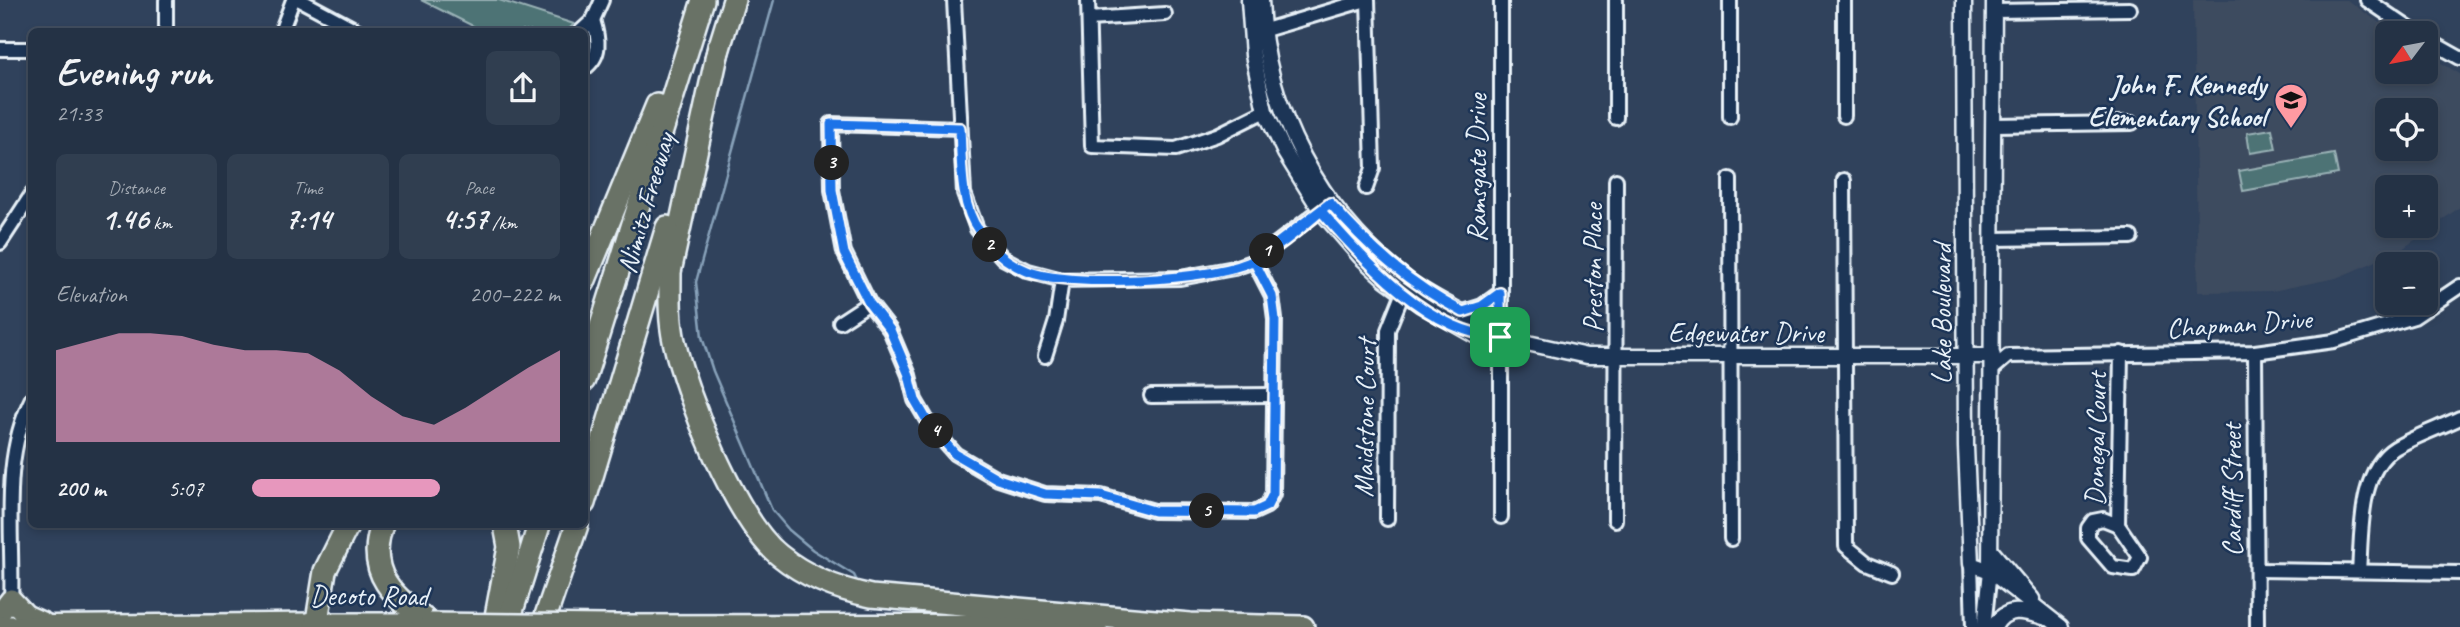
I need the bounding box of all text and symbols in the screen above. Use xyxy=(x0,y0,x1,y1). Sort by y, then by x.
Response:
north arrow xyxy=(2375,21,2438,84)
map controls xyxy=(2375,21,2438,315)
text: Evening run xyxy=(56,49,212,96)
button: share xyxy=(486,51,560,125)
place label: John F. Kennedy Elementary School xyxy=(2088,67,2271,134)
school or university icon: John F. Kennedy Elementary School xyxy=(2272,81,2310,130)
street label: Ramsgate Drive xyxy=(1459,92,1494,242)
button: locate xyxy=(2375,98,2438,161)
text: 21:33 xyxy=(56,99,102,128)
street label: Nimitz Freeway xyxy=(609,127,683,277)
pin: 3 xyxy=(814,146,850,180)
text: 3 xyxy=(827,150,836,174)
button: + xyxy=(2375,175,2438,238)
text: Distance xyxy=(108,176,165,200)
text: Time xyxy=(293,176,323,200)
text: Pace xyxy=(465,176,494,200)
text: 1.46 xyxy=(102,200,149,238)
text: 7:14 xyxy=(285,200,331,238)
text: 4:57 xyxy=(442,200,488,238)
street label: Preston Place xyxy=(1575,202,1610,333)
text: km xyxy=(149,211,172,235)
text: /km xyxy=(488,211,517,235)
pin: 2 xyxy=(972,228,1007,262)
text: 2 xyxy=(985,232,994,256)
pin: 1 xyxy=(1250,233,1284,268)
text: 1 xyxy=(1262,238,1271,262)
street label: Lake Boulevard xyxy=(1924,240,1959,384)
button: − xyxy=(2375,252,2438,315)
text: Elevation xyxy=(56,280,127,309)
text: 200–222 m xyxy=(469,280,560,309)
street label: Chapman Drive xyxy=(2165,301,2315,346)
pin xyxy=(1470,307,1530,367)
street label: Edgewater Drive xyxy=(1668,315,1826,350)
icon: arrive xyxy=(1481,318,1519,356)
street label: Maidstone Court xyxy=(1346,335,1383,498)
street label: Donegal Court xyxy=(2077,369,2114,506)
pin: 4 xyxy=(918,414,954,448)
text: 4 xyxy=(931,418,940,442)
street label: Cardiff Street xyxy=(2214,421,2249,556)
text: 200 m xyxy=(56,474,106,503)
text: 5:07 xyxy=(168,474,204,503)
pin: 5 xyxy=(1190,494,1224,528)
text: 5 xyxy=(1202,498,1211,522)
street label: Decoto Road xyxy=(310,578,432,613)

